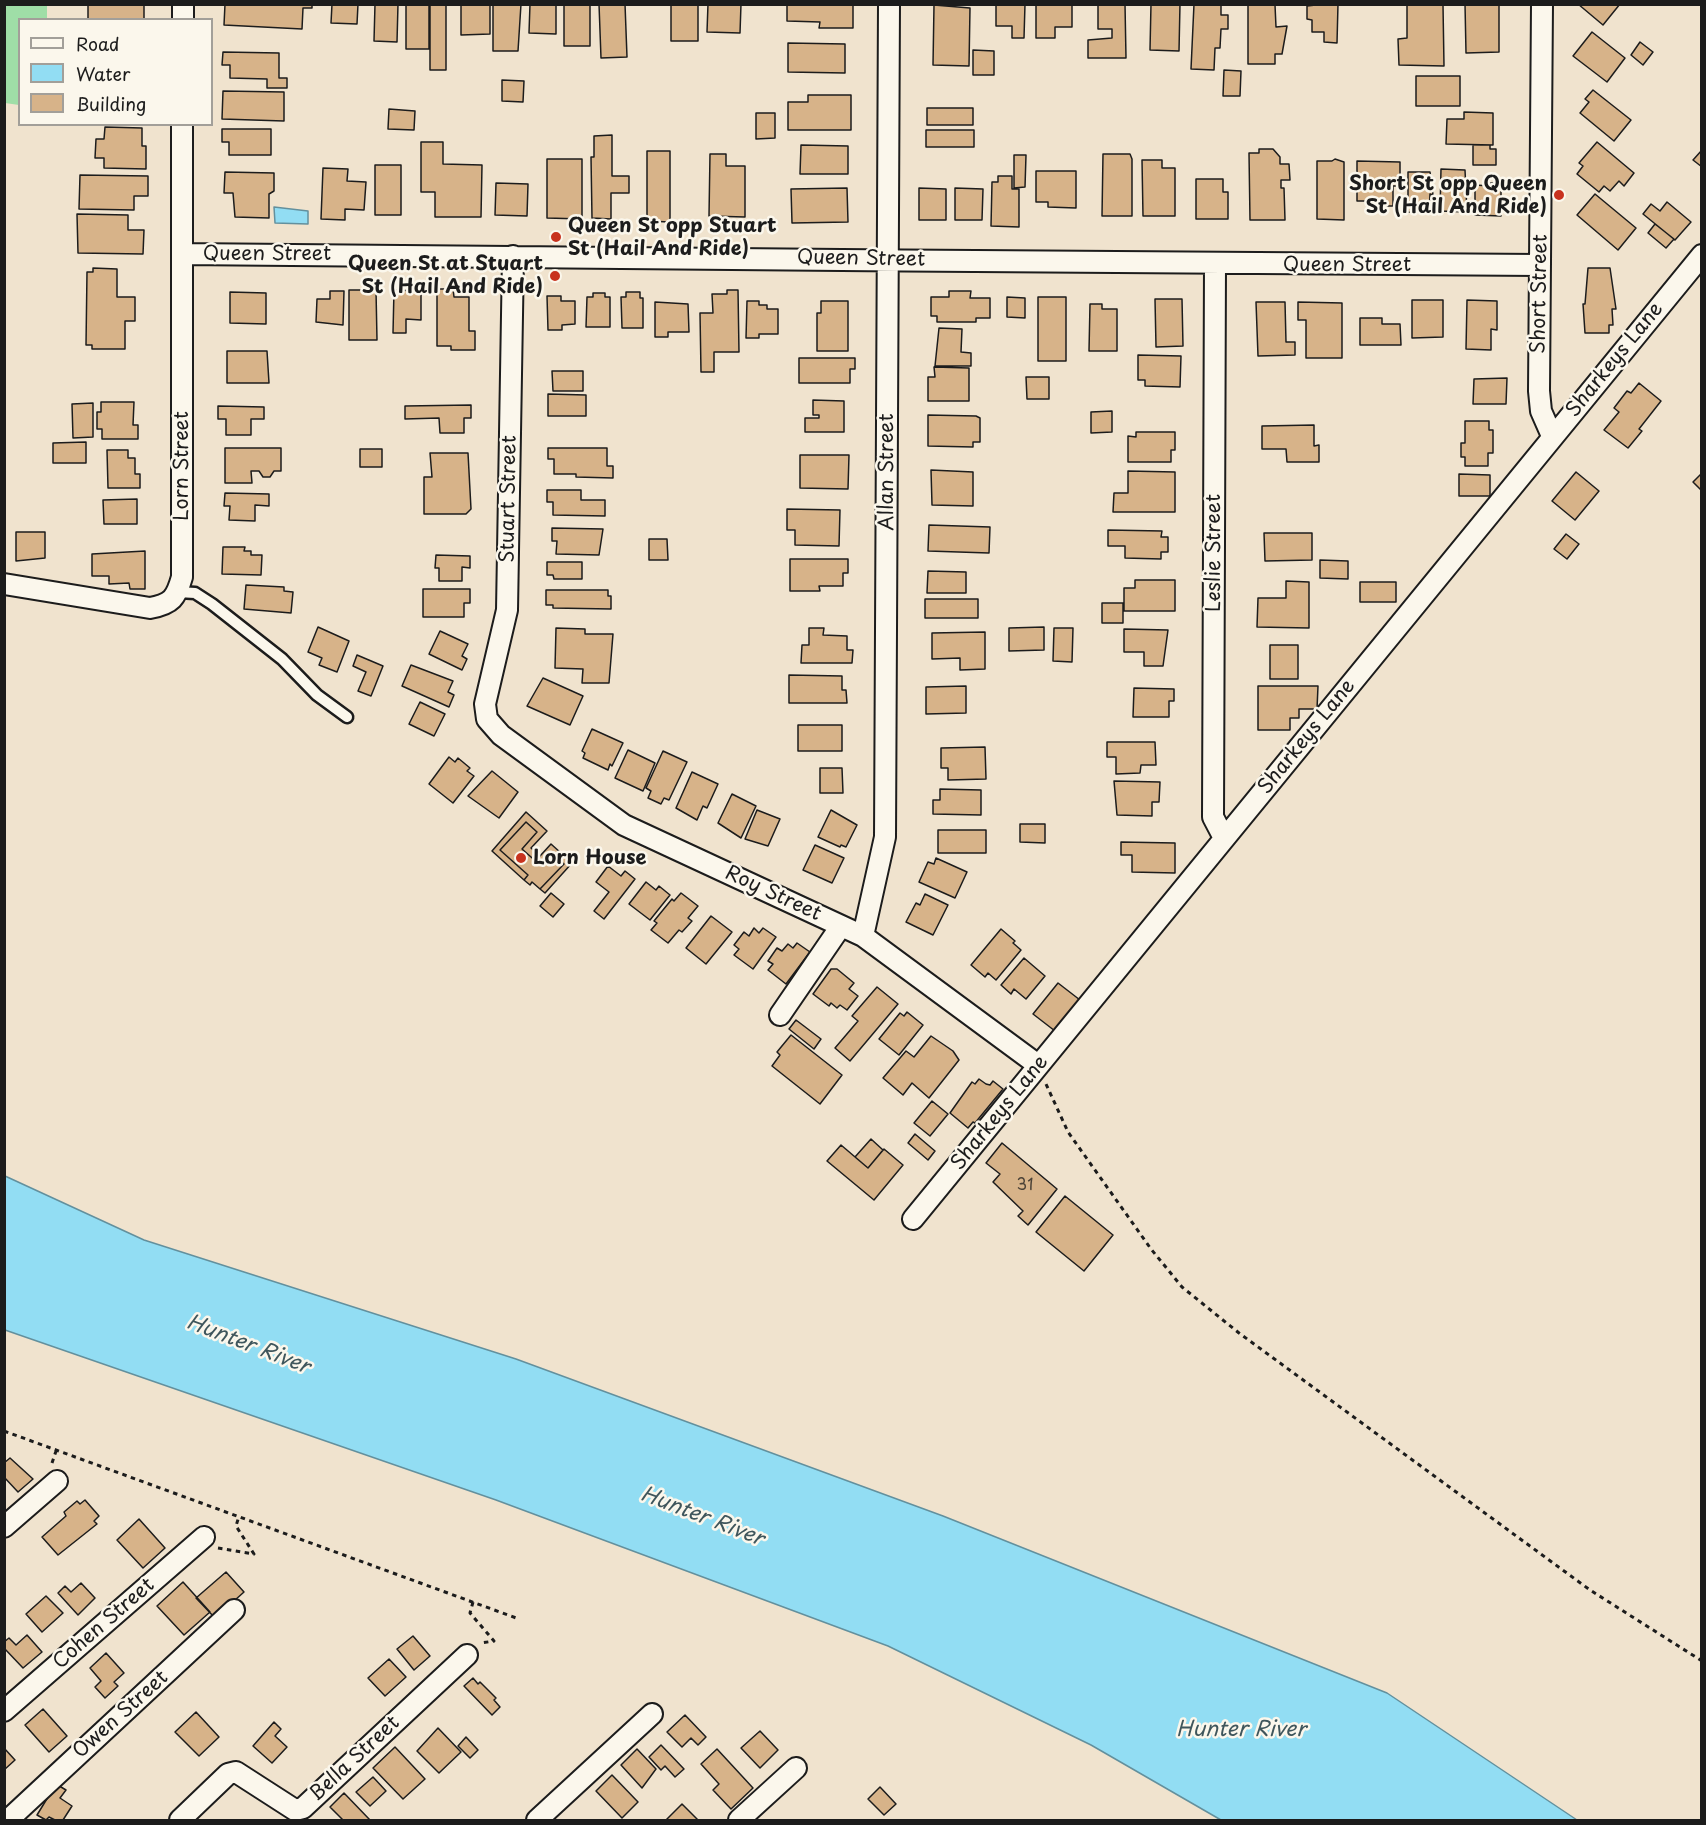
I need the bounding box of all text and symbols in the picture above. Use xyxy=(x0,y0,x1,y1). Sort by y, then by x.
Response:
legend xyxy=(18,18,213,126)
text: Road xyxy=(76,30,120,57)
text: Water xyxy=(76,60,130,87)
text: Building xyxy=(76,90,146,117)
place label: Short St opp Queen St (Hail And Ride) xyxy=(1349,172,1547,219)
marker: Short St opp Queen St (Hail And Ride) xyxy=(1552,188,1566,202)
place label: Queen St opp Stuart St (Hail And Ride) xyxy=(568,214,777,261)
marker: Queen St opp Stuart St (Hail And Ride) xyxy=(549,230,563,244)
street label: Short Street xyxy=(1527,234,1553,354)
street label: Queen Street xyxy=(203,242,331,266)
street label: Queen Street xyxy=(797,246,925,272)
place label: Queen St at Stuart St (Hail And Ride) xyxy=(348,252,543,299)
street label: Queen Street xyxy=(1283,253,1411,277)
marker: Queen St at Stuart St (Hail And Ride) xyxy=(548,269,562,283)
street label: Sharkeys Lane xyxy=(1561,298,1669,422)
street label: Lorn Street xyxy=(170,411,194,521)
street label: Allan Street xyxy=(875,413,899,531)
street label: Stuart Street xyxy=(496,435,522,563)
street label: Leslie Street xyxy=(1202,494,1226,612)
street label: Sharkeys Lane xyxy=(1253,675,1361,799)
place label: Lorn House xyxy=(533,846,646,870)
marker: Lorn House xyxy=(514,851,528,865)
street label: Roy Street xyxy=(721,861,825,927)
street label: Sharkeys Lane xyxy=(946,1051,1054,1175)
house number: 31 xyxy=(1017,1176,1033,1196)
water label: Hunter River xyxy=(183,1310,313,1380)
water label: Hunter River xyxy=(637,1482,767,1552)
street label: Cohen Street xyxy=(48,1573,160,1675)
street label: Owen Street xyxy=(69,1666,173,1764)
street label: Bella Street xyxy=(305,1711,405,1807)
water label: Hunter River xyxy=(1176,1717,1306,1743)

